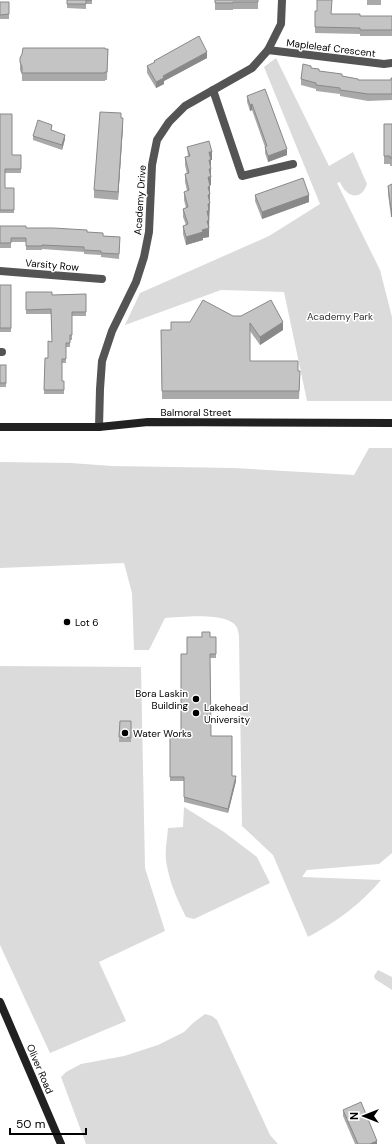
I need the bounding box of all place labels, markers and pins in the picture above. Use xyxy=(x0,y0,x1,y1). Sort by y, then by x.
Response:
place label: Lot 6 xyxy=(75,616,99,629)
marker: Lot 6 xyxy=(62,617,72,627)
place label: Bora Laskin Building xyxy=(135,687,188,712)
marker: Bora Laskin Building xyxy=(191,694,201,704)
place label: Lakehead University xyxy=(204,701,250,726)
marker: Lakehead University xyxy=(191,708,201,718)
place label: Water Works xyxy=(133,727,192,740)
marker: Water Works xyxy=(120,728,130,738)

